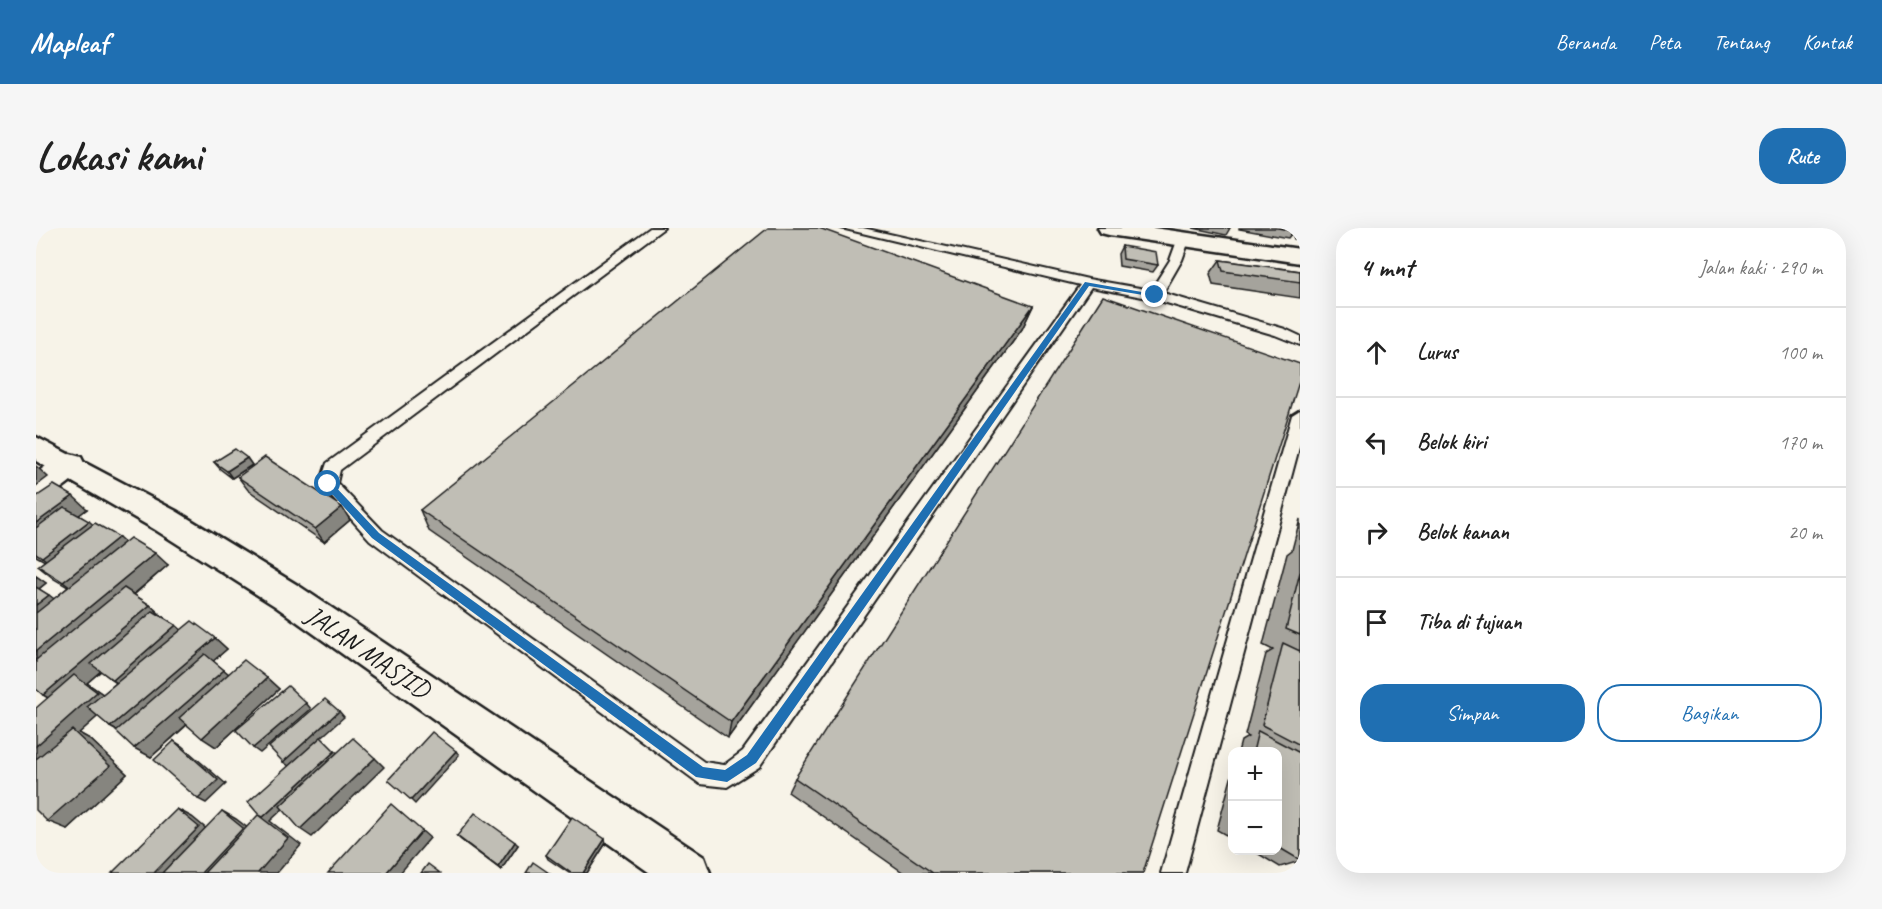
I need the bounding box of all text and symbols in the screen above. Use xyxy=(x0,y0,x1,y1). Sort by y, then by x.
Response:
text: Mapleaf xyxy=(30,25,108,60)
text: Beranda xyxy=(1556,29,1616,55)
text: Peta xyxy=(1649,29,1680,55)
text: Tentang xyxy=(1713,29,1770,55)
text: Kontak xyxy=(1803,29,1852,55)
button: Rute xyxy=(1759,128,1846,184)
text: Lokasi kami xyxy=(36,130,202,183)
text: 4 mnt xyxy=(1360,251,1413,284)
text: Jalan kaki · 290 m xyxy=(1699,255,1822,280)
route end xyxy=(1141,281,1167,307)
icon: ahead xyxy=(1360,336,1393,369)
text: Lurus xyxy=(1417,338,1457,366)
text: 100 m xyxy=(1779,340,1822,365)
icon: left xyxy=(1360,426,1393,459)
text: Belok kiri xyxy=(1417,428,1486,456)
text: 170 m xyxy=(1779,430,1822,455)
route start xyxy=(314,470,340,496)
icon: right xyxy=(1360,516,1393,549)
text: Belok kanan xyxy=(1417,518,1509,546)
text: 20 m xyxy=(1788,520,1822,545)
street label: JALAN MASJID xyxy=(298,597,438,707)
icon: arrive xyxy=(1360,606,1393,639)
text: Tiba di tujuan xyxy=(1417,608,1522,636)
button: Simpan xyxy=(1360,684,1585,742)
button: Bagikan xyxy=(1597,684,1822,742)
map controls xyxy=(1228,747,1282,855)
button: + xyxy=(1228,747,1282,801)
button: − xyxy=(1228,801,1282,855)

